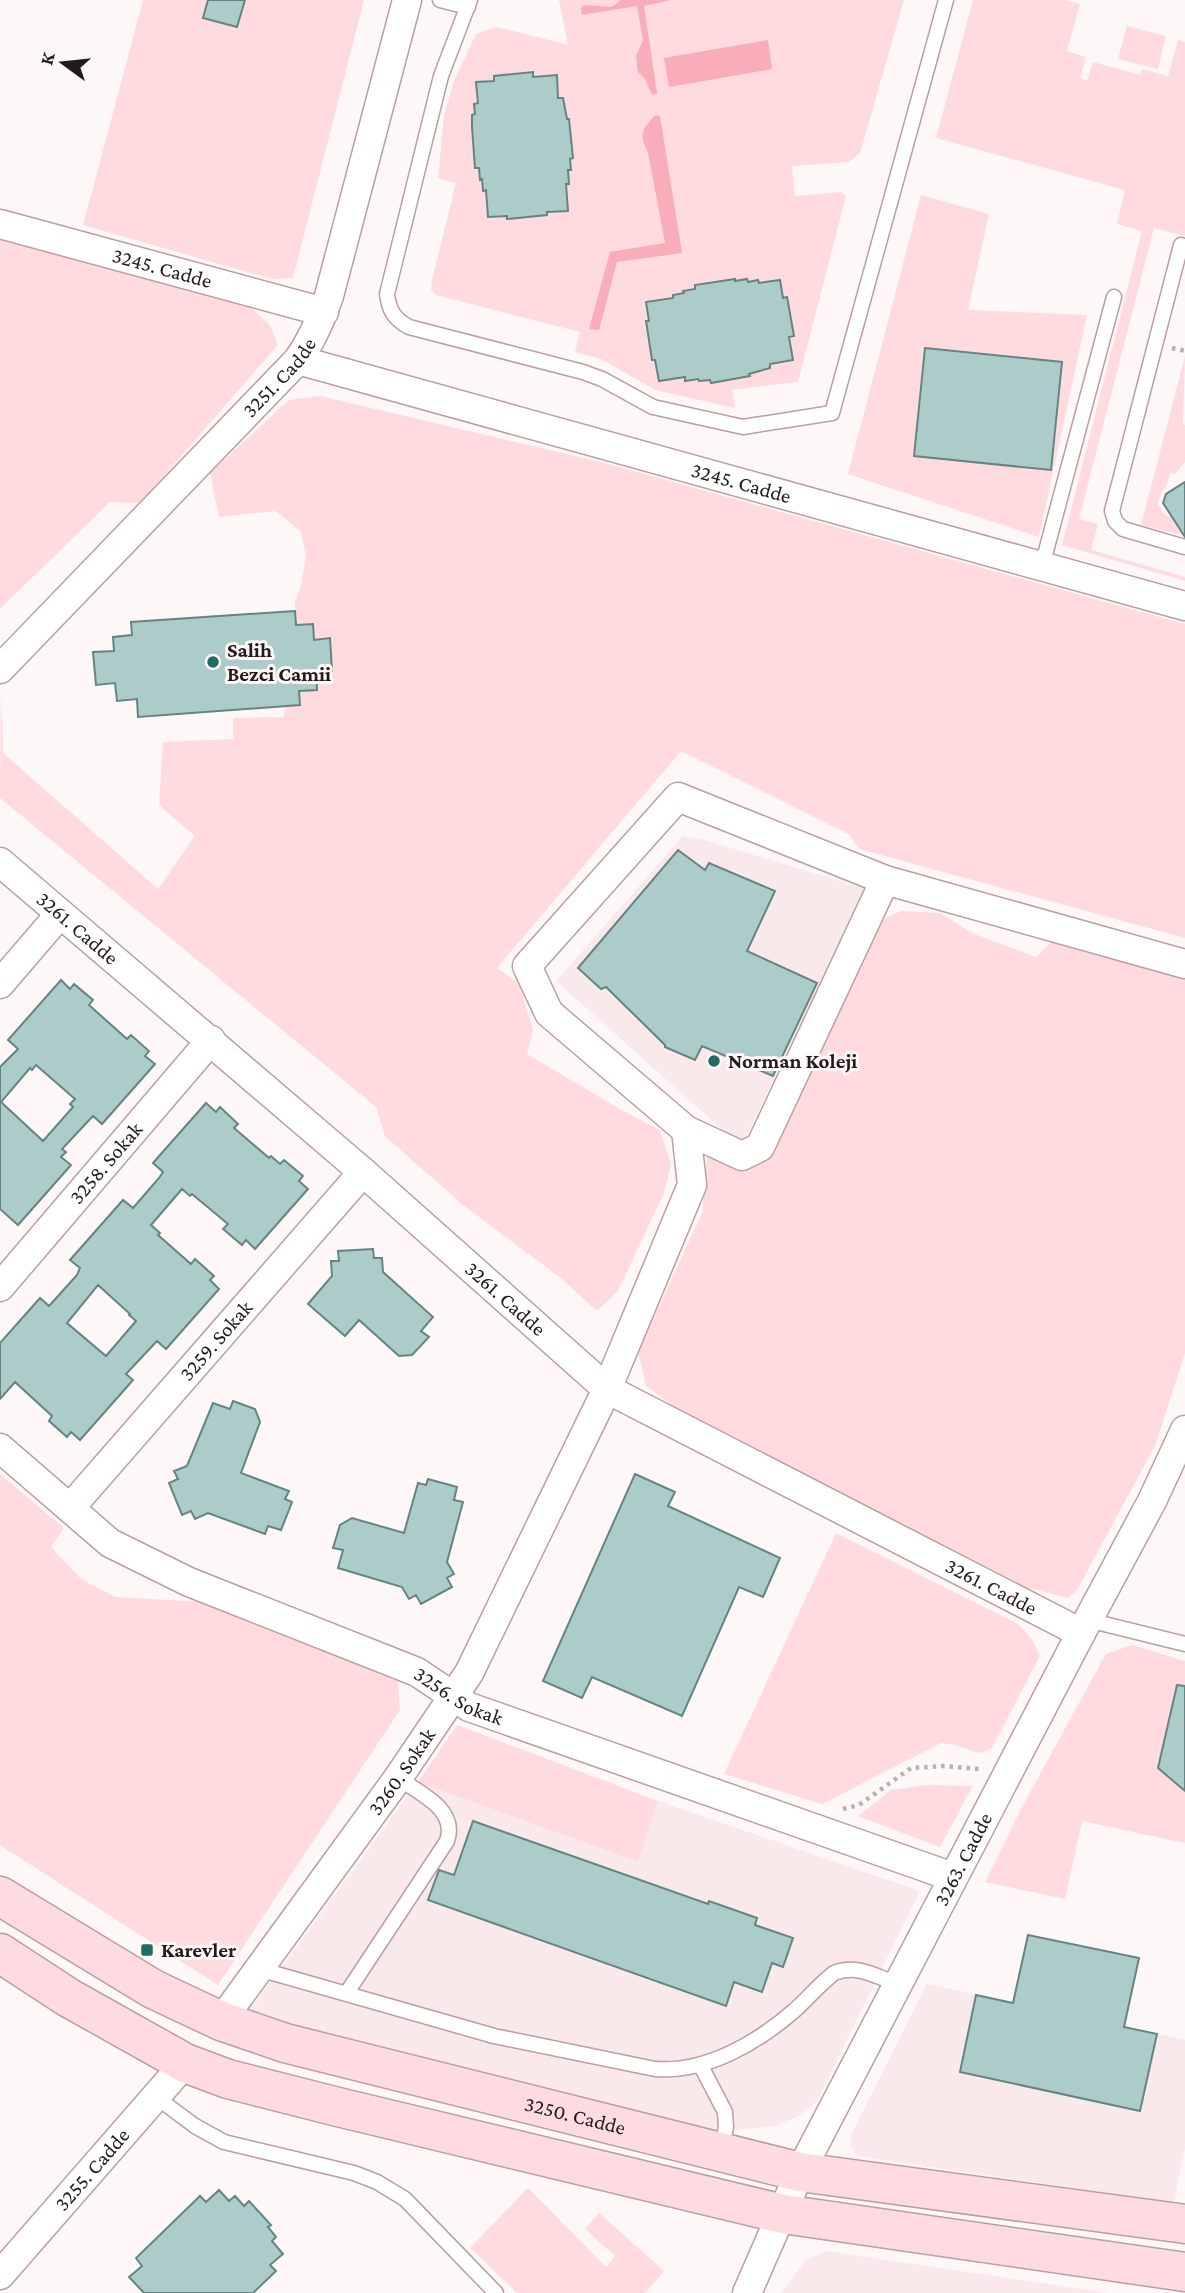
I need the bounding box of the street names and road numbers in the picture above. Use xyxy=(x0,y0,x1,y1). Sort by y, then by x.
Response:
street label: 3245. Cadde xyxy=(110,243,215,293)
street label: 3251. Cadde xyxy=(238,334,321,422)
street label: 3245. Cadde xyxy=(689,458,794,508)
street label: 3261. Cadde xyxy=(32,887,123,970)
street label: 3258. Sokak xyxy=(64,1117,147,1209)
street label: 3261. Cadde xyxy=(460,1257,551,1341)
street label: 3259. Sokak xyxy=(175,1296,257,1386)
street label: 3261. Cadde xyxy=(941,1553,1041,1620)
street label: 3256. Sokak xyxy=(409,1661,506,1730)
street label: 3260. Sokak xyxy=(363,1723,440,1820)
street label: 3263. Cadde xyxy=(929,1808,997,1910)
street label: 3250. Cadde xyxy=(522,2091,628,2140)
street label: 3255. Cadde xyxy=(50,2123,134,2216)

